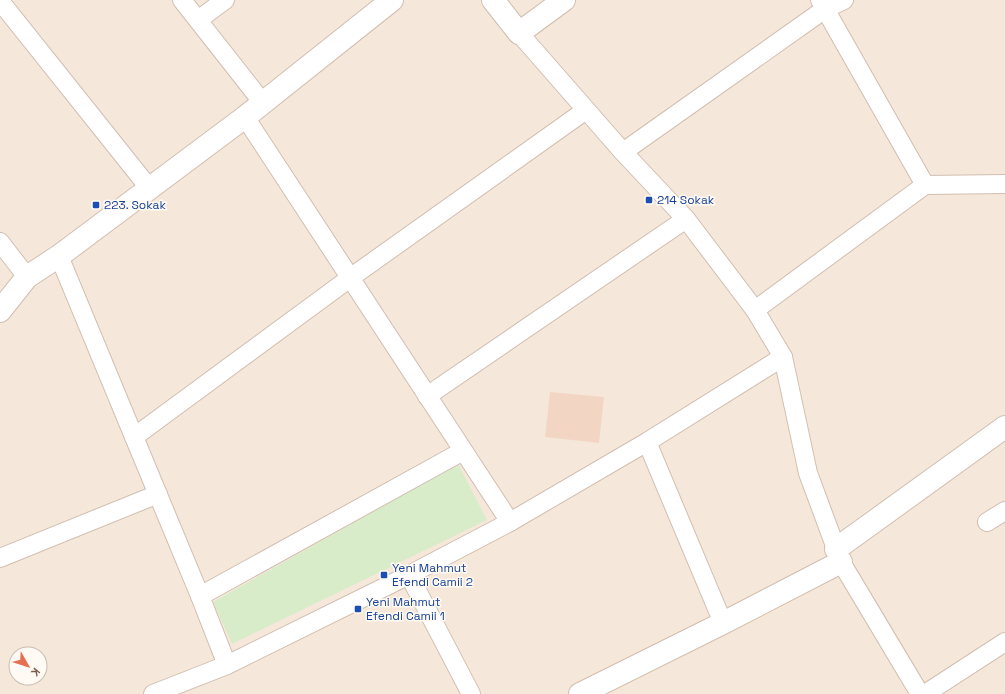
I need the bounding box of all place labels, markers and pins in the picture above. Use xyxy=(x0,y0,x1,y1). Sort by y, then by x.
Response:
place label: 214 Sokak xyxy=(657,192,715,208)
marker: 214 Sokak xyxy=(644,195,654,205)
place label: 223. Sokak xyxy=(104,197,166,213)
marker: 223. Sokak xyxy=(91,200,101,210)
place label: Yeni Mahmut Efendi Camii 2 xyxy=(392,560,473,590)
marker: Yeni Mahmut Efendi Camii 2 xyxy=(379,570,389,580)
place label: Yeni Mahmut Efendi Camii 1 xyxy=(366,594,445,624)
marker: Yeni Mahmut Efendi Camii 1 xyxy=(353,604,363,614)

